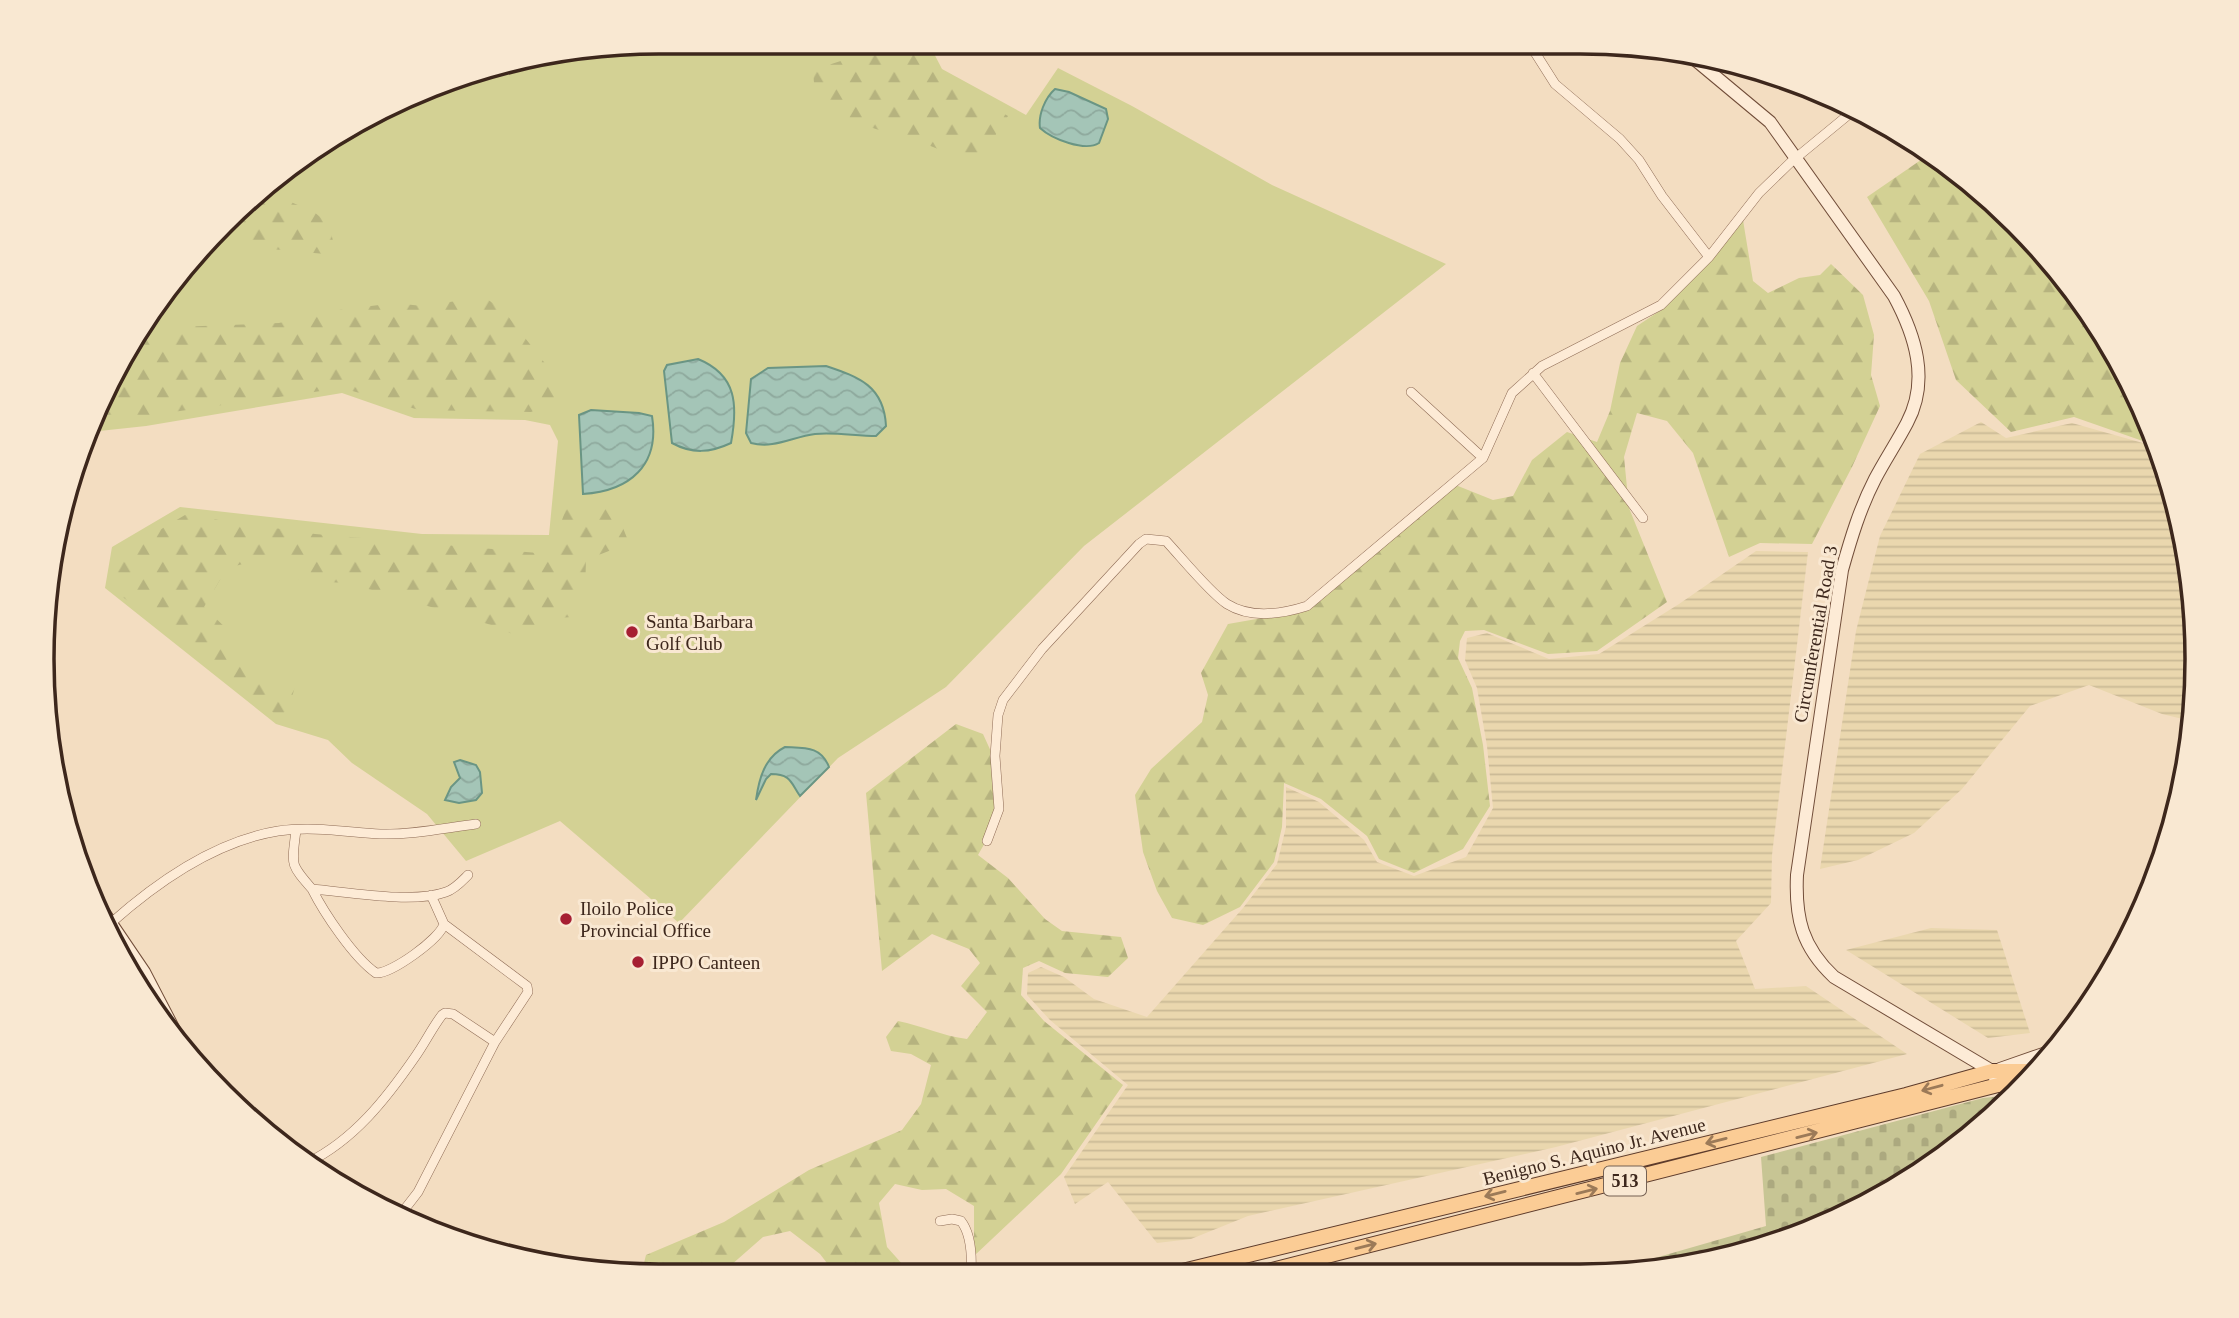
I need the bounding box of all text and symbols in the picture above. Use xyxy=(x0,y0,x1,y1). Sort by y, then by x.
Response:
street label: Circumferential Road 3 xyxy=(1790,544,1841,724)
place label: Santa Barbara Golf Club xyxy=(646,611,754,654)
marker: Santa Barbara Golf Club xyxy=(624,624,640,640)
place label: Iloilo Police Provincial Office xyxy=(580,898,711,941)
marker: Iloilo Police Provincial Office xyxy=(558,911,574,927)
place label: IPPO Canteen xyxy=(652,952,761,973)
marker: IPPO Canteen xyxy=(630,954,646,970)
one-way arrow xyxy=(1922,1082,1944,1095)
street label: Benigno S. Aquino Jr. Avenue xyxy=(1481,1114,1708,1189)
one-way arrow xyxy=(1795,1128,1818,1141)
one-way arrow xyxy=(1706,1135,1728,1148)
road number: 513 xyxy=(1604,1166,1646,1196)
one-way arrow xyxy=(1575,1184,1597,1197)
one-way arrow xyxy=(1484,1188,1507,1201)
one-way arrow xyxy=(1354,1239,1377,1252)

